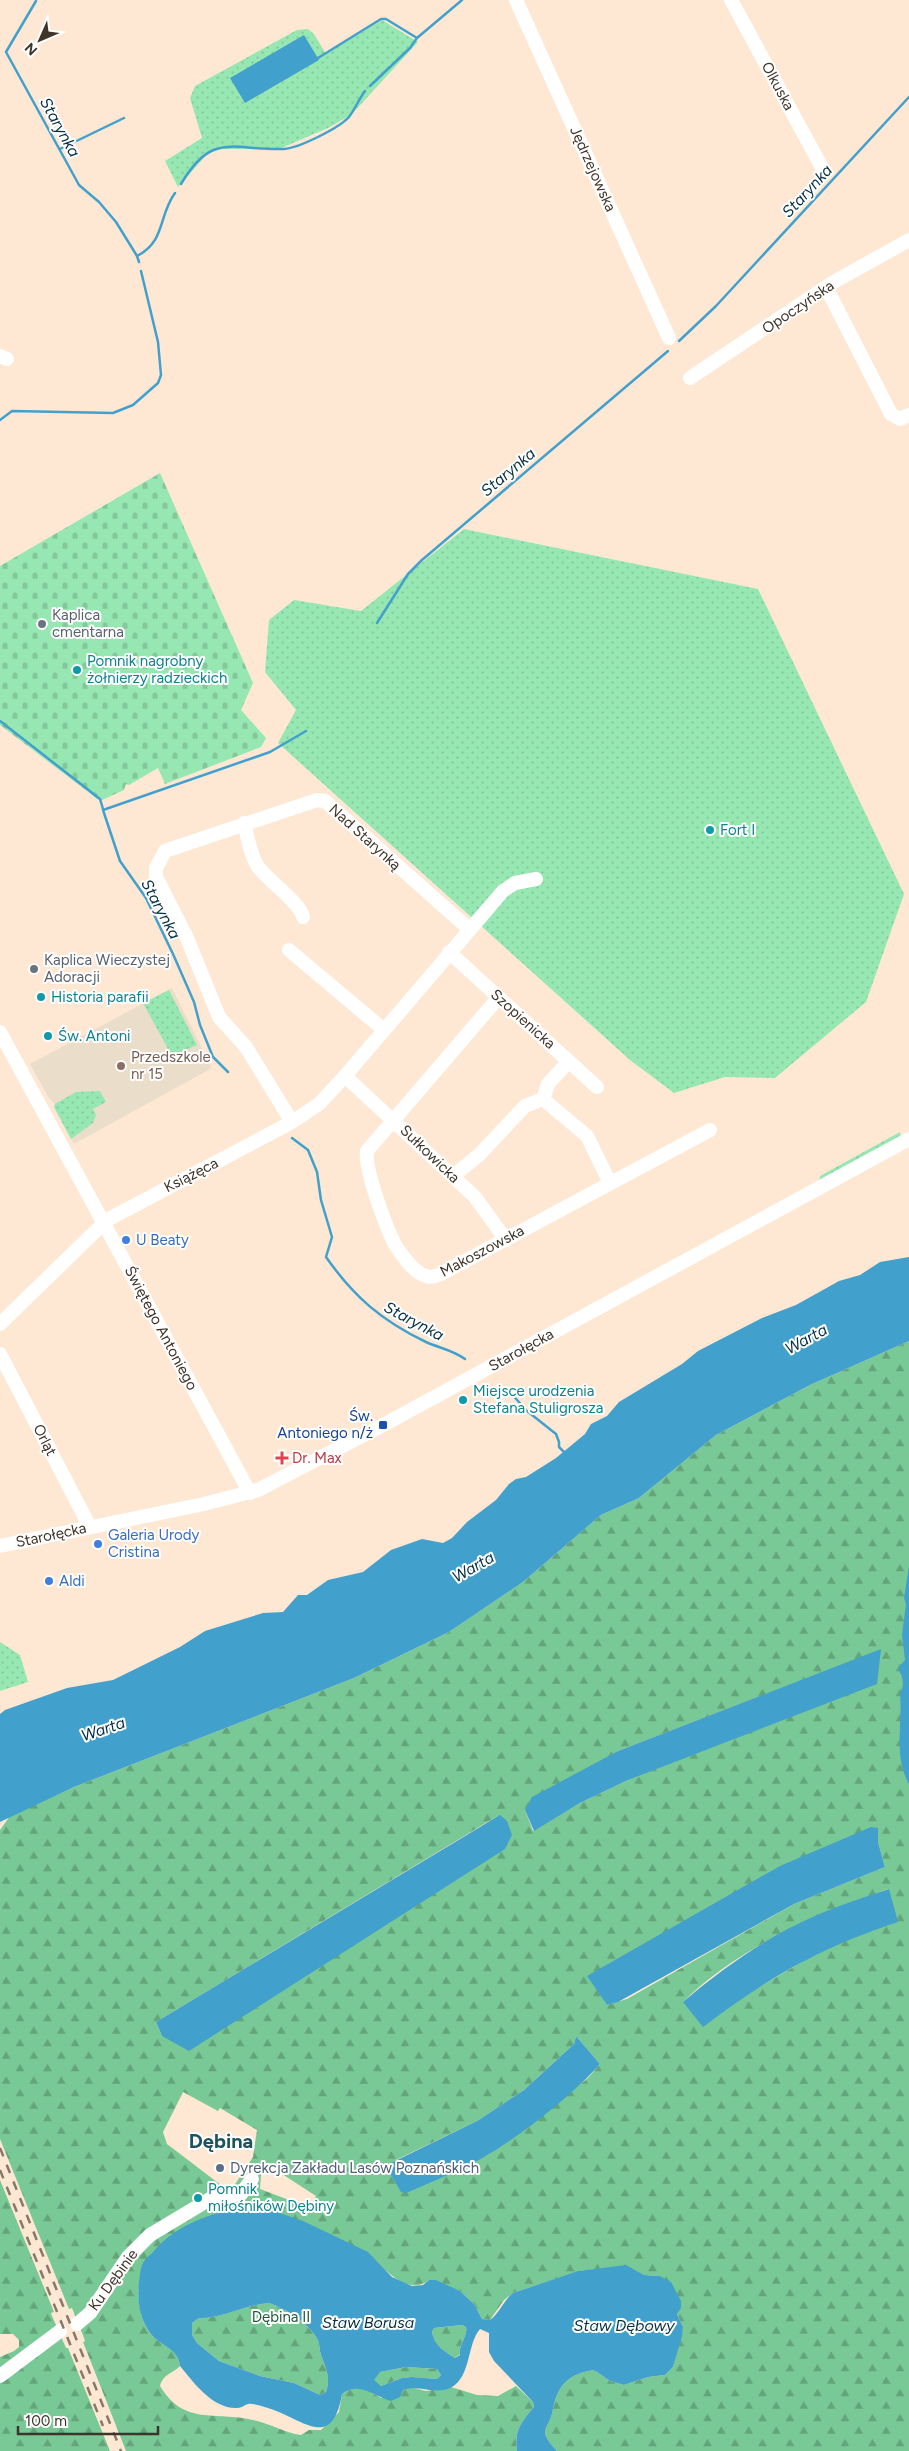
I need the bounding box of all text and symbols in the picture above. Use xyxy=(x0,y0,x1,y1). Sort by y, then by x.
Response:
north arrow xyxy=(15,15,65,65)
text: N xyxy=(21,39,41,59)
street label: Olkuska xyxy=(758,59,798,113)
water label: Starynka xyxy=(36,94,84,160)
street label: Jędrzejowska xyxy=(566,124,620,214)
water label: Starynka xyxy=(778,161,836,221)
street label: Opoczyńska xyxy=(759,276,837,338)
water label: Starynka xyxy=(477,444,539,500)
place label: Kaplica cmentarna xyxy=(52,606,124,641)
marker: Kaplica cmentarna xyxy=(36,618,48,630)
place label: Pomnik nagrobny żołnierzy radzieckich xyxy=(87,652,227,687)
marker: Pomnik nagrobny żołnierzy radzieckich xyxy=(71,664,83,676)
street label: Nad Starynką xyxy=(325,800,405,874)
place label: Fort I xyxy=(720,821,755,839)
marker: Fort I xyxy=(704,824,716,836)
water label: Starynka xyxy=(137,876,185,942)
place label: Kaplica Wieczystej Adoracji xyxy=(44,951,170,986)
marker: Kaplica Wieczystej Adoracji xyxy=(28,963,40,975)
street label: Szopienicka xyxy=(487,985,559,1053)
place label: Historia parafii xyxy=(51,988,149,1006)
marker: Historia parafii xyxy=(35,991,47,1003)
place label: Św. Antoni xyxy=(58,1027,131,1045)
marker: Św. Antoni xyxy=(42,1030,54,1042)
place label: Przedszkole nr 15 xyxy=(131,1048,211,1083)
marker: Przedszkole nr 15 xyxy=(115,1060,127,1072)
street label: Sułkowicka xyxy=(397,1121,463,1187)
street label: Książęca xyxy=(161,1154,221,1196)
street label: Makoszowska xyxy=(437,1221,527,1281)
place label: U Beaty xyxy=(136,1231,189,1249)
marker: U Beaty xyxy=(120,1234,132,1246)
street label: Świętego Antoniego xyxy=(121,1263,202,1393)
water label: Starynka xyxy=(381,1297,447,1345)
water label: Warta xyxy=(782,1320,830,1358)
street label: Starołęcka xyxy=(485,1325,557,1375)
place label: Miejsce urodzenia Stefana Stuligrosza xyxy=(473,1382,604,1417)
marker: Miejsce urodzenia Stefana Stuligrosza xyxy=(457,1394,469,1406)
place label: Św. Antoniego n/ż xyxy=(277,1407,373,1442)
marker: Św. Antoniego n/ż xyxy=(377,1419,389,1431)
street label: Orląt xyxy=(29,1421,61,1459)
place label: Dr. Max xyxy=(292,1449,342,1467)
marker: Dr. Max xyxy=(276,1452,288,1464)
street label: Starołęcka xyxy=(14,1519,88,1551)
place label: Galeria Urody Cristina xyxy=(108,1526,200,1561)
marker: Galeria Urody Cristina xyxy=(92,1538,104,1550)
water label: Warta xyxy=(449,1547,497,1587)
place label: Aldi xyxy=(59,1572,85,1590)
marker: Aldi xyxy=(43,1575,55,1587)
water label: Warta xyxy=(79,1713,127,1745)
district label: Dębina xyxy=(189,2129,253,2153)
place label: Dyrekcja Zakładu Lasów Poznańskich xyxy=(230,2159,479,2177)
marker: Dyrekcja Zakładu Lasów Poznańskich xyxy=(214,2162,226,2174)
place label: Pomnik miłośników Dębiny xyxy=(208,2180,334,2215)
marker: Pomnik miłośników Dębiny xyxy=(192,2192,204,2204)
street label: Ku Dębinie xyxy=(85,2246,141,2314)
park label: Dębina II xyxy=(252,2308,310,2326)
water label: Staw Borusa xyxy=(322,2313,414,2332)
water label: Staw Dębowy xyxy=(573,2316,675,2335)
scale bar xyxy=(18,2404,158,2436)
text: 100 m xyxy=(25,2412,67,2430)

